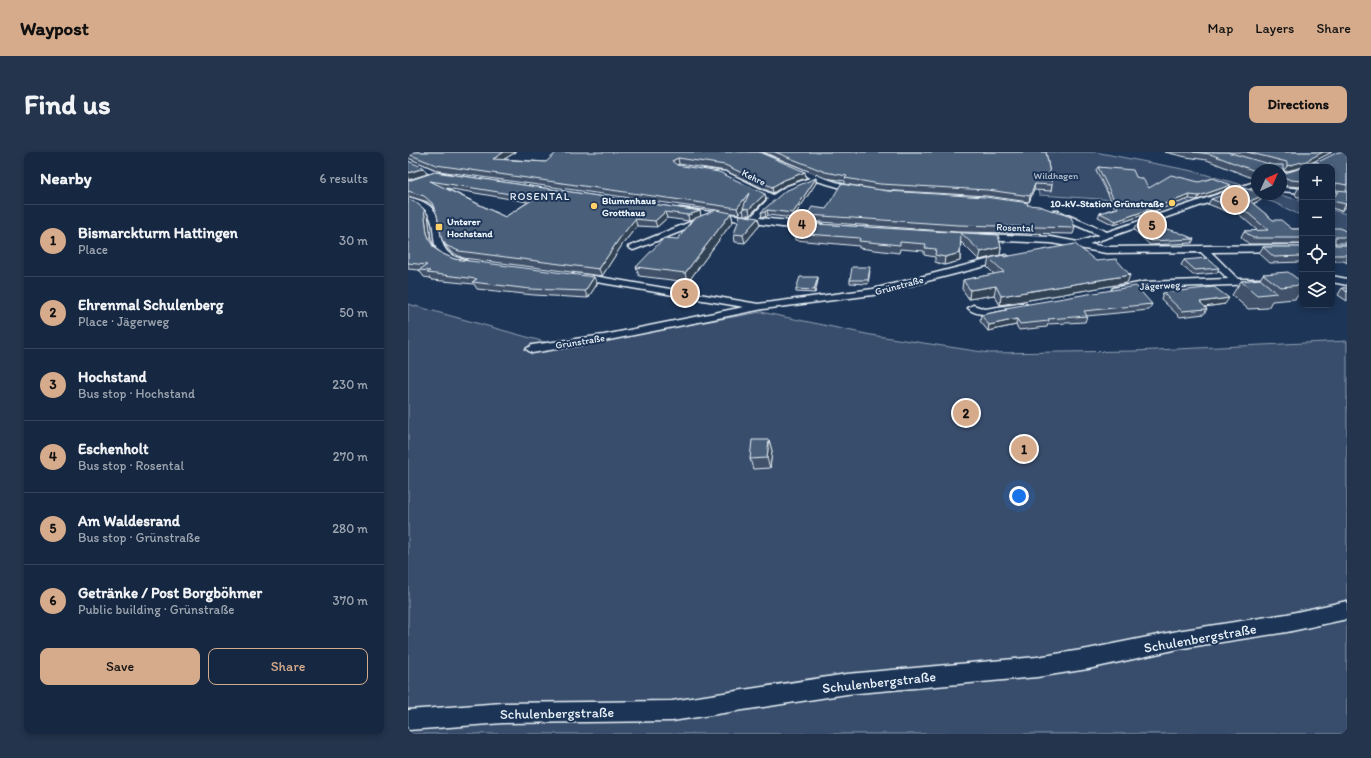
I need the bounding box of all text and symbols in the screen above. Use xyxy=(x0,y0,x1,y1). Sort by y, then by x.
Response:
text: Waypost xyxy=(20,17,89,40)
text: Map xyxy=(1208,20,1233,37)
text: Layers xyxy=(1255,20,1294,37)
text: Share xyxy=(1316,20,1351,37)
button: Directions xyxy=(1249,86,1347,123)
text: Find us xyxy=(24,87,111,121)
north arrow xyxy=(1251,164,1287,200)
map controls xyxy=(1299,164,1335,308)
button: + xyxy=(1299,164,1335,200)
street label: Kehre xyxy=(740,166,768,189)
text: Nearby xyxy=(40,168,92,188)
park label: Wildhagen xyxy=(1034,169,1079,182)
text: 6 results xyxy=(320,171,368,186)
pin: 6 xyxy=(1222,185,1248,215)
district label: ROSENTAL xyxy=(510,190,570,203)
place label: Blumenhaus Grotthaus xyxy=(602,194,656,219)
place label: 10-kV-Station Grünstraße xyxy=(1050,197,1164,210)
marker: 10-kV-Station Grünstraße xyxy=(1167,198,1177,208)
button: − xyxy=(1299,200,1335,236)
marker: Blumenhaus Grotthaus xyxy=(589,201,599,211)
pin: 4 xyxy=(789,209,815,239)
pin: 5 xyxy=(1139,210,1165,240)
place label: Unterer Hochstand xyxy=(447,215,493,240)
street label: Rosental xyxy=(996,220,1034,235)
marker: Unterer Hochstand xyxy=(434,222,444,232)
text: Bismarckturm Hattingen xyxy=(78,224,238,242)
text: 1 xyxy=(50,233,56,248)
text: 30 m xyxy=(339,233,368,248)
button: locate xyxy=(1299,236,1335,272)
text: Place xyxy=(78,242,108,257)
button: layers xyxy=(1299,272,1335,308)
street label: Grünstraße xyxy=(873,273,925,298)
pin: 3 xyxy=(672,278,698,308)
street label: Jägerweg xyxy=(1140,278,1181,293)
text: Ehrenmal Schulenberg xyxy=(78,296,223,314)
text: 2 xyxy=(50,305,56,320)
text: 50 m xyxy=(339,305,368,320)
text: Place · Jägerweg xyxy=(78,314,169,329)
street label: Grünstraße xyxy=(554,331,606,352)
text: Hochstand xyxy=(78,368,147,386)
text: 3 xyxy=(49,377,57,392)
text: 230 m xyxy=(332,377,368,392)
text: Bus stop · Hochstand xyxy=(78,386,195,401)
pin: 2 xyxy=(953,398,979,428)
pin: 1 xyxy=(1011,434,1037,464)
text: Eschenholt xyxy=(78,440,149,458)
text: 4 xyxy=(49,449,57,464)
text: 270 m xyxy=(333,449,368,464)
text: Bus stop · Rosental xyxy=(78,458,184,473)
your location xyxy=(1009,486,1029,506)
text: Am Waldesrand xyxy=(78,512,180,530)
text: 5 xyxy=(50,521,56,536)
text: 280 m xyxy=(332,521,368,536)
text: Bus stop · Grünstraße xyxy=(78,530,200,545)
text: Getränke / Post Borgböhmer xyxy=(78,584,262,602)
text: 6 xyxy=(50,593,56,608)
text: 370 m xyxy=(333,593,368,608)
text: Public building · Grünstraße xyxy=(78,602,235,617)
street label: Schulenbergstraße xyxy=(1142,620,1258,657)
button: Save xyxy=(40,648,200,685)
button: Share xyxy=(208,648,368,685)
street label: Schulenbergstraße xyxy=(821,668,937,697)
street label: Schulenbergstraße xyxy=(500,704,615,723)

